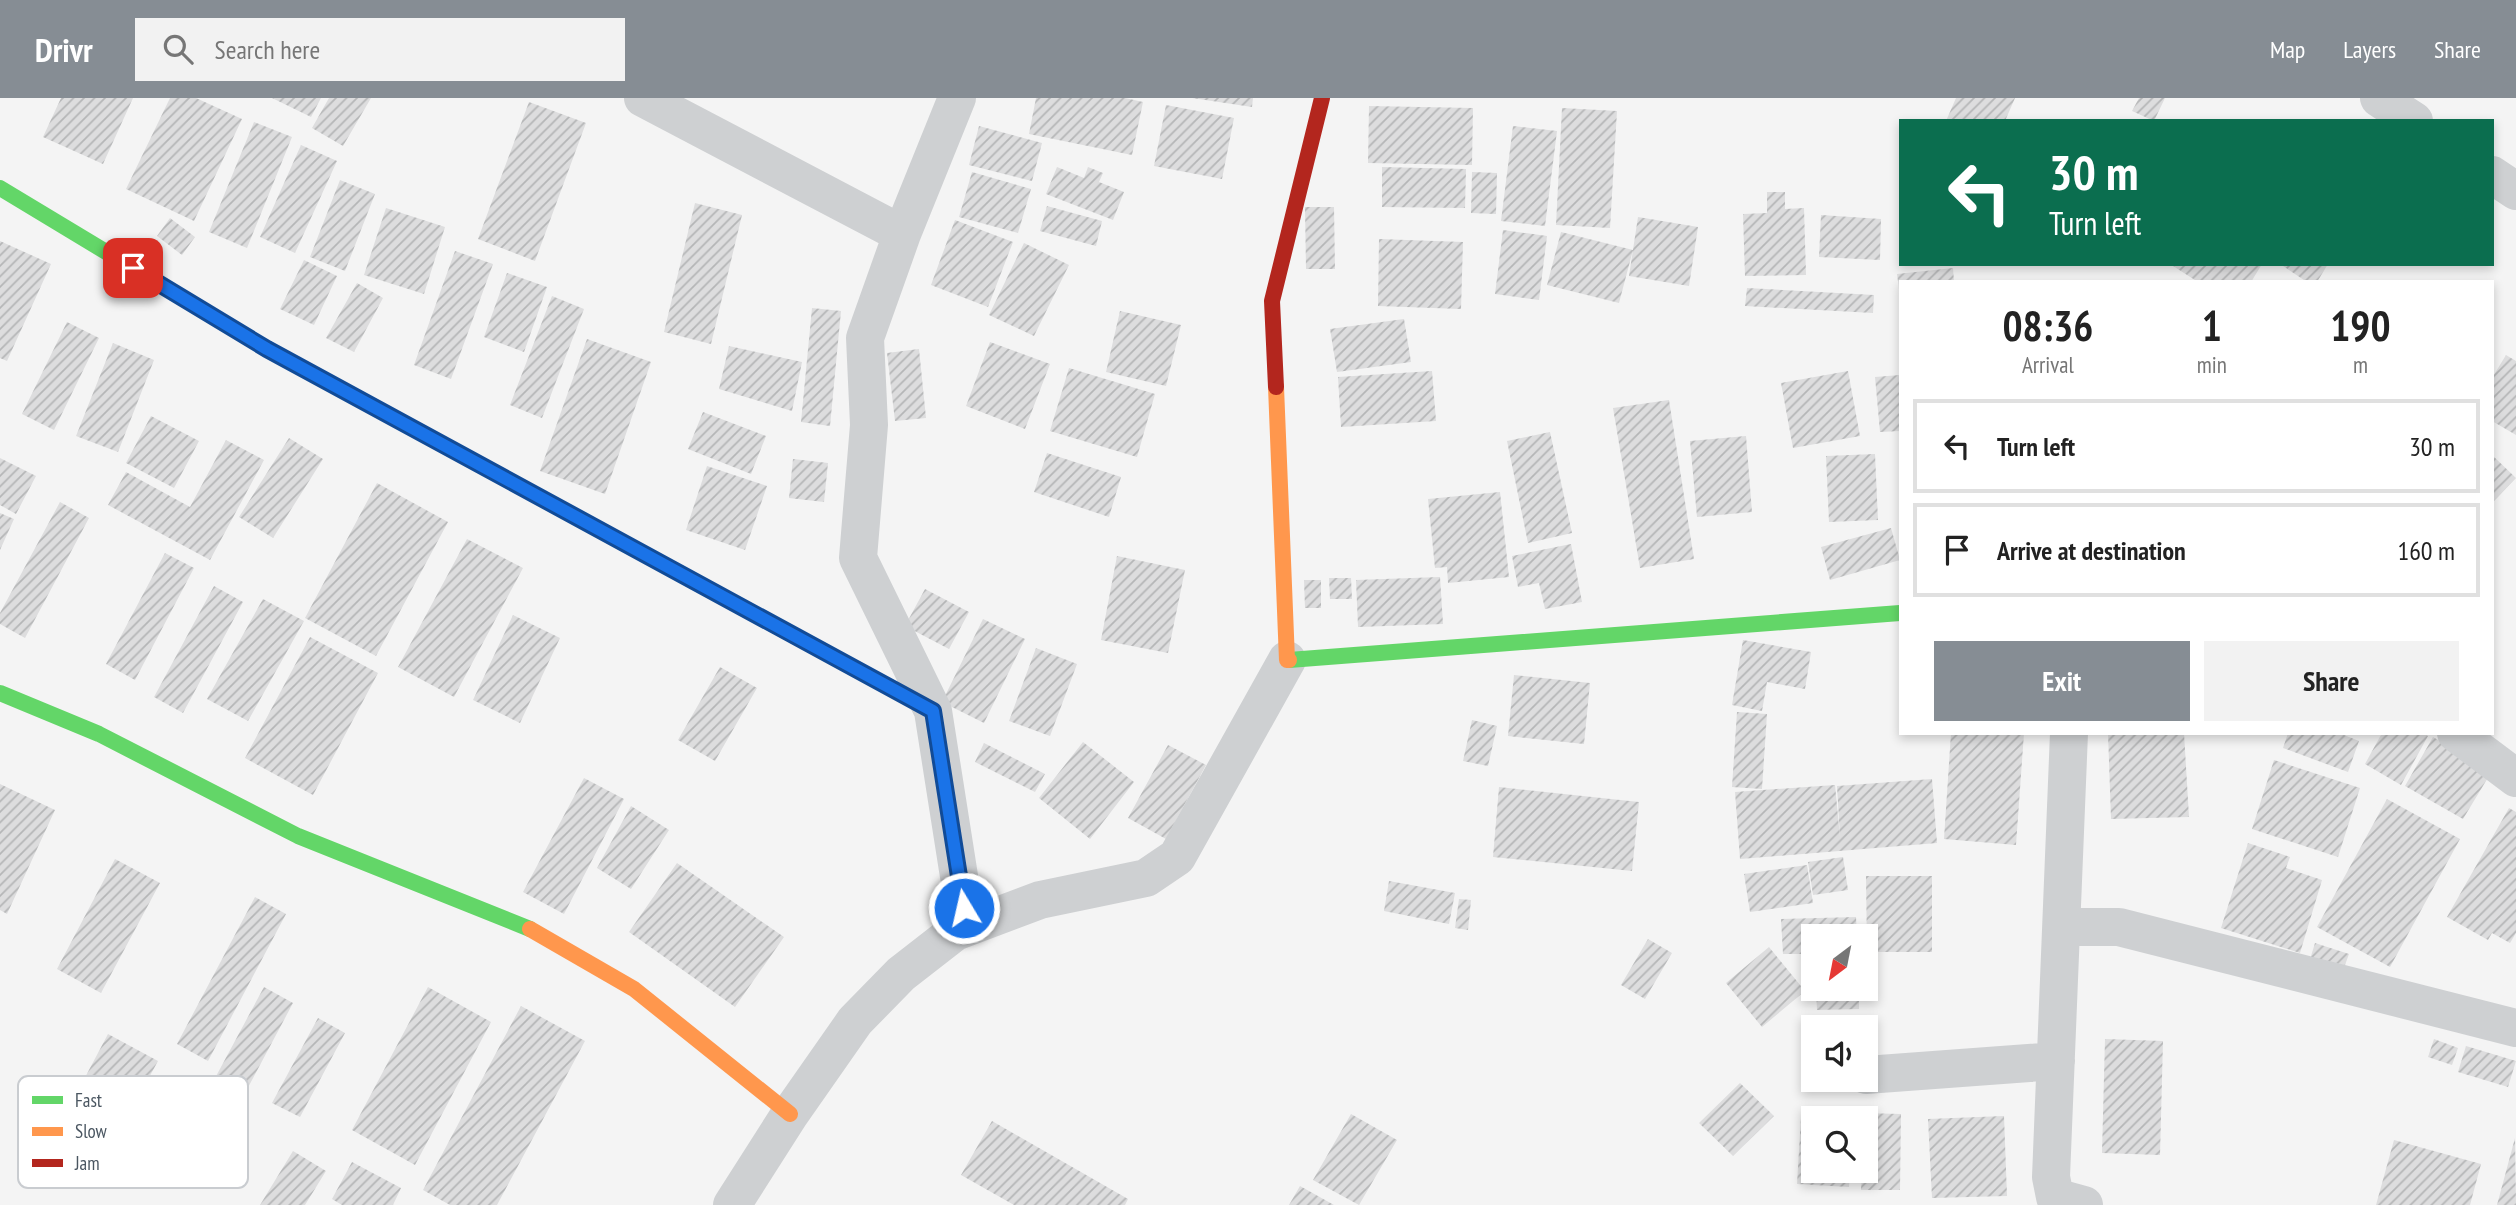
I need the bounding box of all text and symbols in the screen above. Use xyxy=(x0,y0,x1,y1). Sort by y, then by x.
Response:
search box xyxy=(135,18,625,81)
text: Drivr xyxy=(35,28,93,71)
icon: search xyxy=(159,30,197,68)
text: Search here xyxy=(215,33,320,66)
text: Map xyxy=(2270,34,2305,65)
text: Layers xyxy=(2343,34,2396,65)
text: Share xyxy=(2434,34,2481,65)
text: 30 m xyxy=(2049,140,2138,204)
icon: left xyxy=(1934,147,2025,238)
text: Turn left xyxy=(2049,202,2141,244)
pin xyxy=(103,238,163,298)
icon: arrive xyxy=(114,249,152,287)
text: 08:36 xyxy=(2002,298,2093,353)
text: 1 xyxy=(2202,298,2222,353)
text: 190 xyxy=(2330,298,2391,353)
text: Arrival xyxy=(2022,350,2074,379)
text: min xyxy=(2197,350,2227,379)
text: m xyxy=(2353,350,2368,379)
icon: left xyxy=(1938,427,1976,465)
text: Turn left xyxy=(1997,430,2075,463)
text: 30 m xyxy=(2409,430,2455,463)
icon: arrive xyxy=(1938,531,1976,569)
text: Arrive at destination xyxy=(1997,534,2186,567)
text: 160 m xyxy=(2397,534,2455,567)
button: Exit xyxy=(1934,641,2190,721)
button: Share xyxy=(2204,641,2459,721)
position arrow xyxy=(927,871,1001,945)
north arrow xyxy=(1801,924,1878,1001)
map controls xyxy=(1801,924,1878,1183)
button: sound xyxy=(1801,1015,1878,1092)
legend xyxy=(18,1076,248,1188)
text: Fast xyxy=(75,1088,103,1112)
button: search xyxy=(1801,1106,1878,1183)
text: Slow xyxy=(75,1119,108,1143)
text: Jam xyxy=(74,1151,100,1175)

